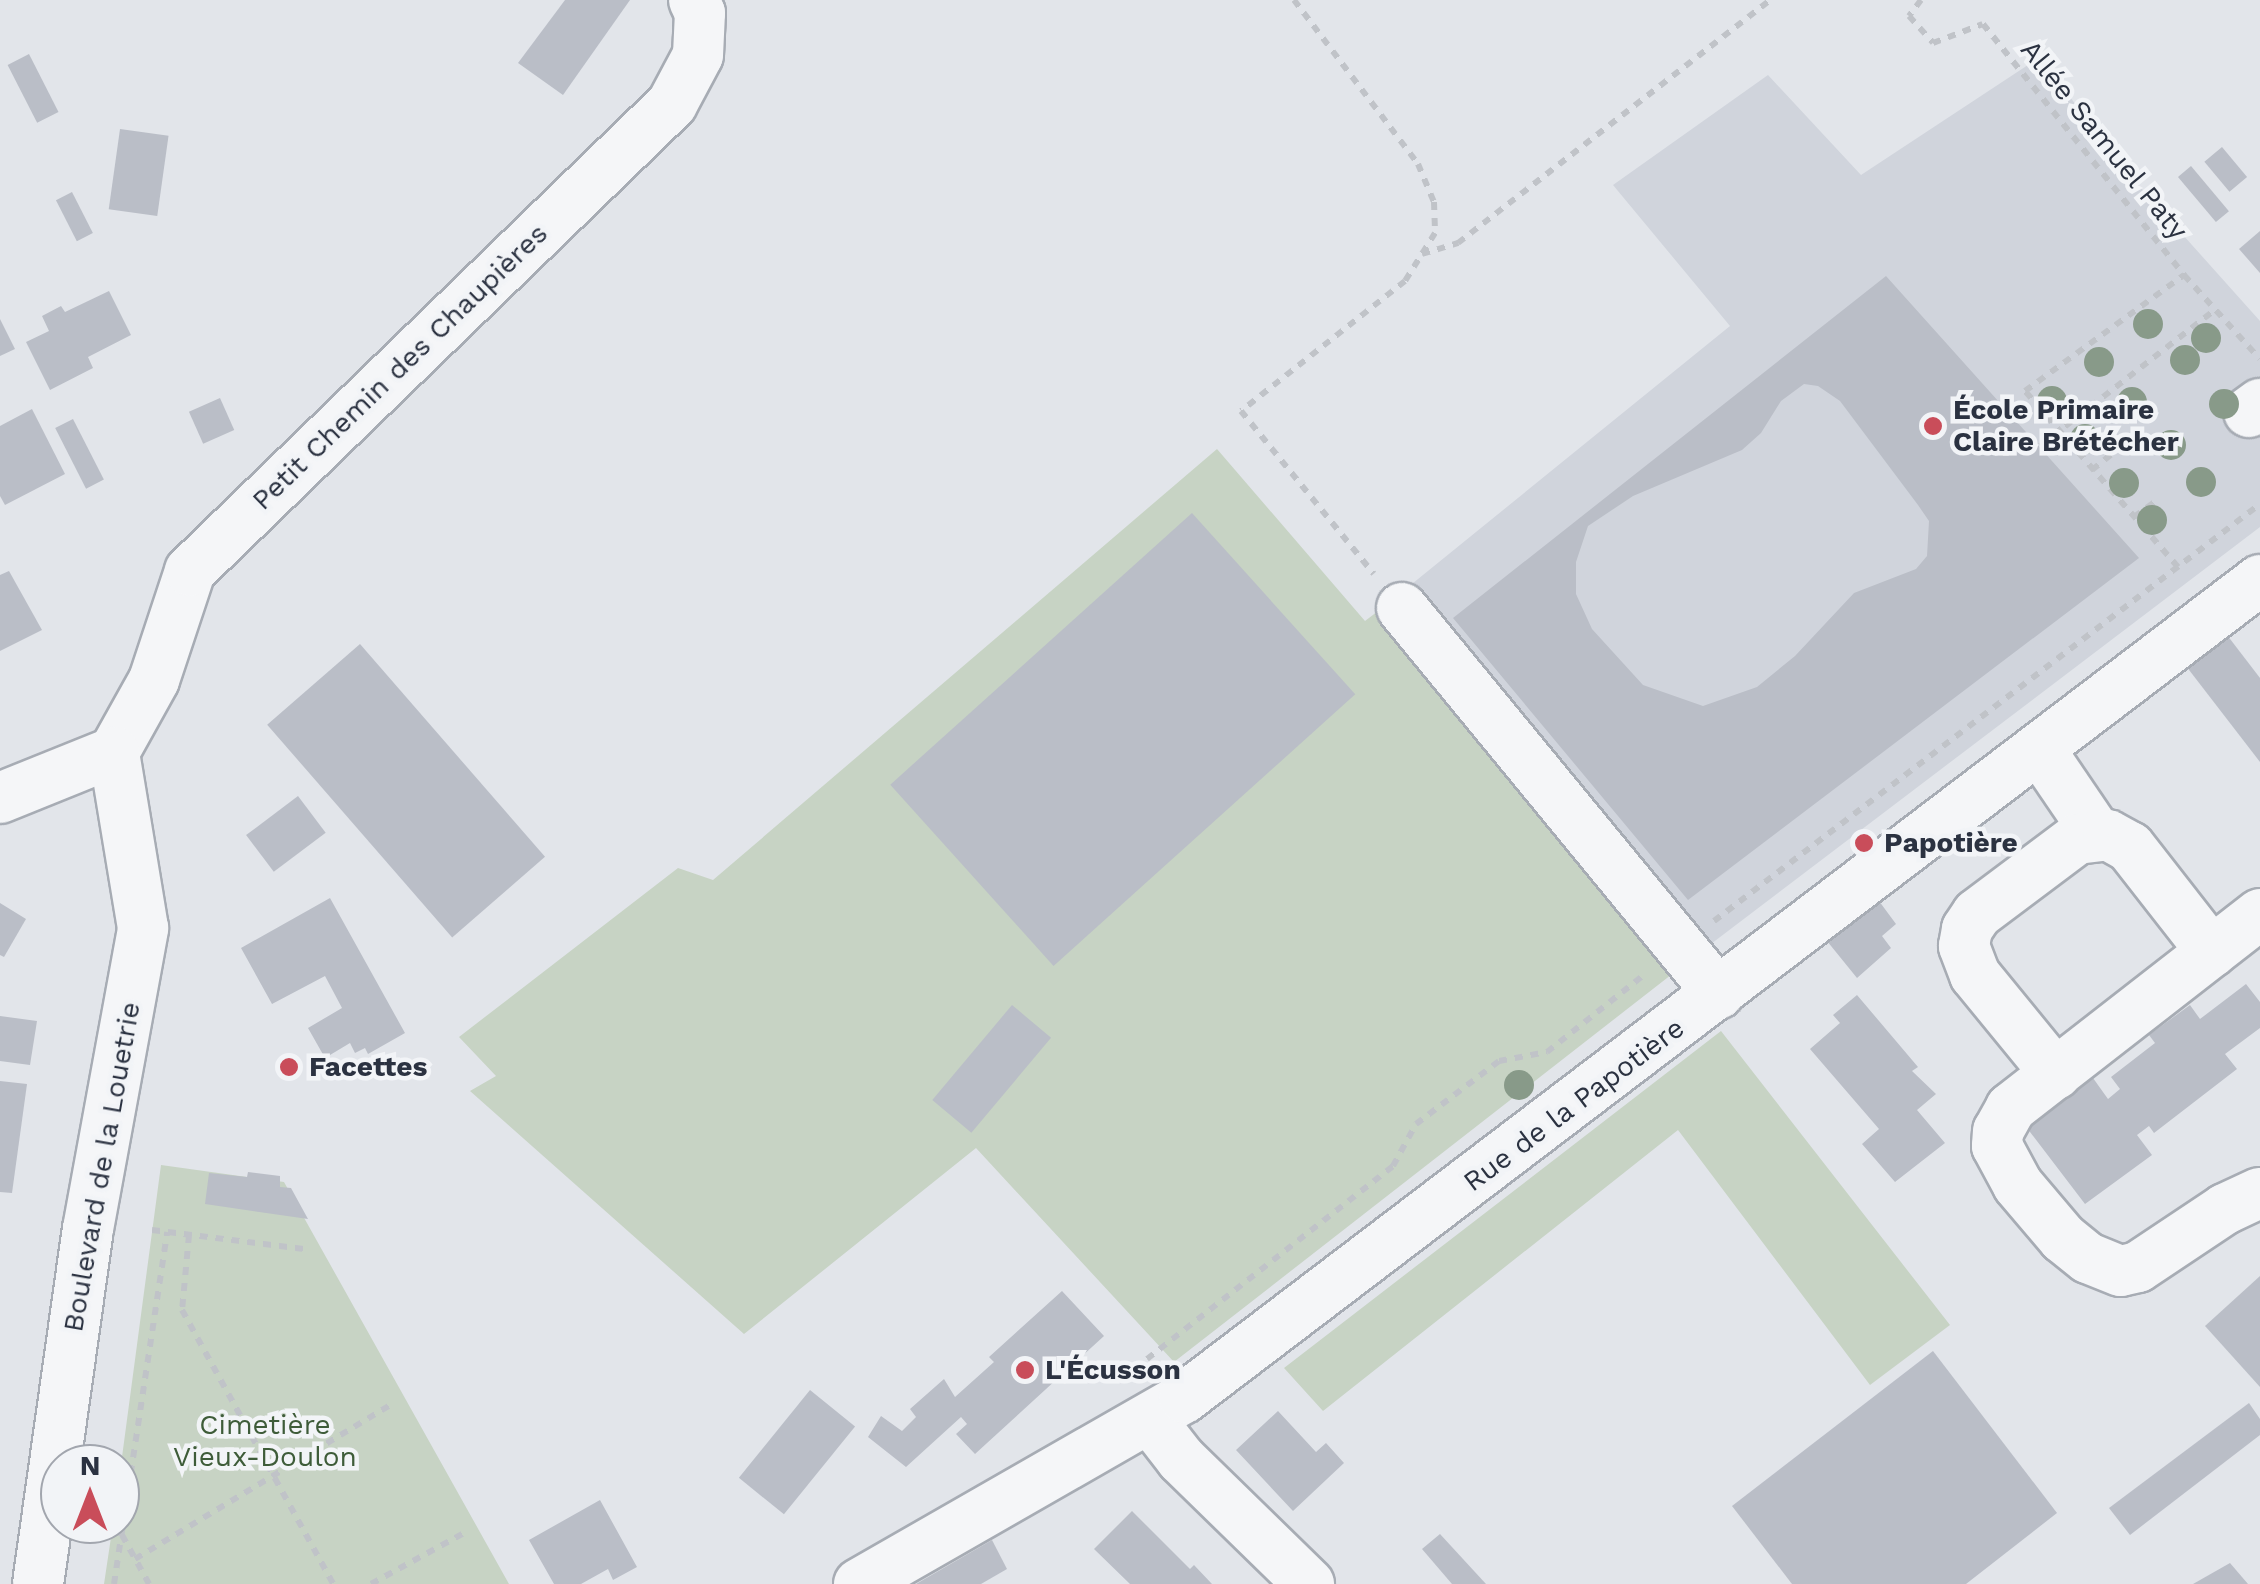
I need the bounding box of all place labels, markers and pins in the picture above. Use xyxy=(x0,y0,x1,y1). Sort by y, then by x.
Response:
place label: École Primaire Claire Brétécher xyxy=(1953,393,2179,459)
marker: École Primaire Claire Brétécher xyxy=(1922,415,1944,437)
place label: Papotière xyxy=(1884,826,2018,860)
marker: Papotière xyxy=(1853,832,1875,854)
place label: Facettes xyxy=(309,1050,427,1084)
marker: Facettes xyxy=(278,1056,300,1078)
place label: L'Écusson xyxy=(1045,1353,1181,1387)
marker: L'Écusson xyxy=(1014,1359,1036,1381)

